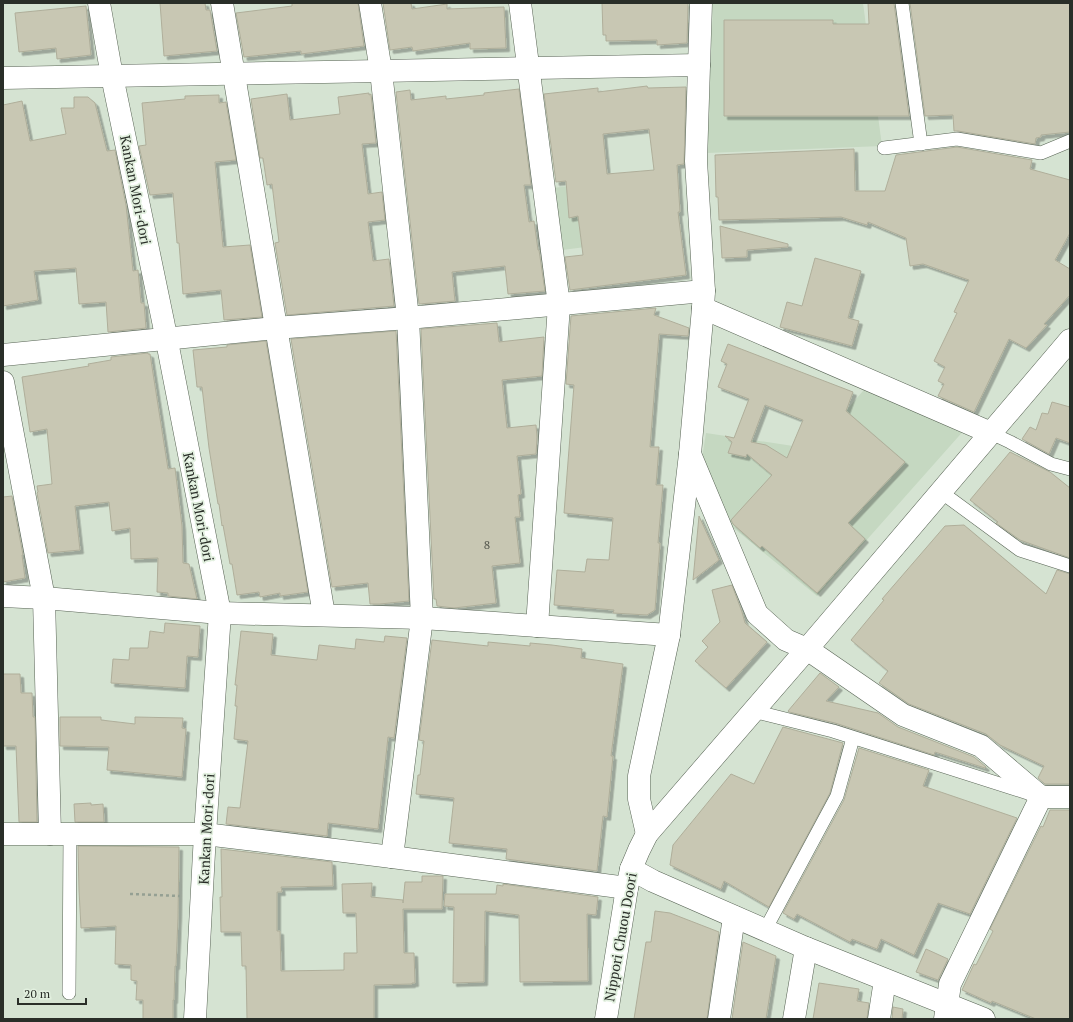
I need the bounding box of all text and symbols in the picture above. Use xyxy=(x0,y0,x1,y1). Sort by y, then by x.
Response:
street label: Kankan Mori-dori xyxy=(116,134,156,246)
street label: Kankan Mori-dori xyxy=(179,451,219,563)
house number: 8 xyxy=(484,537,490,552)
street label: Kankan Mori-dori xyxy=(194,773,218,885)
street label: Nippori Chuou Doori xyxy=(599,871,641,1003)
scale bar xyxy=(18,980,86,1006)
text: 20 m xyxy=(24,986,51,1001)

